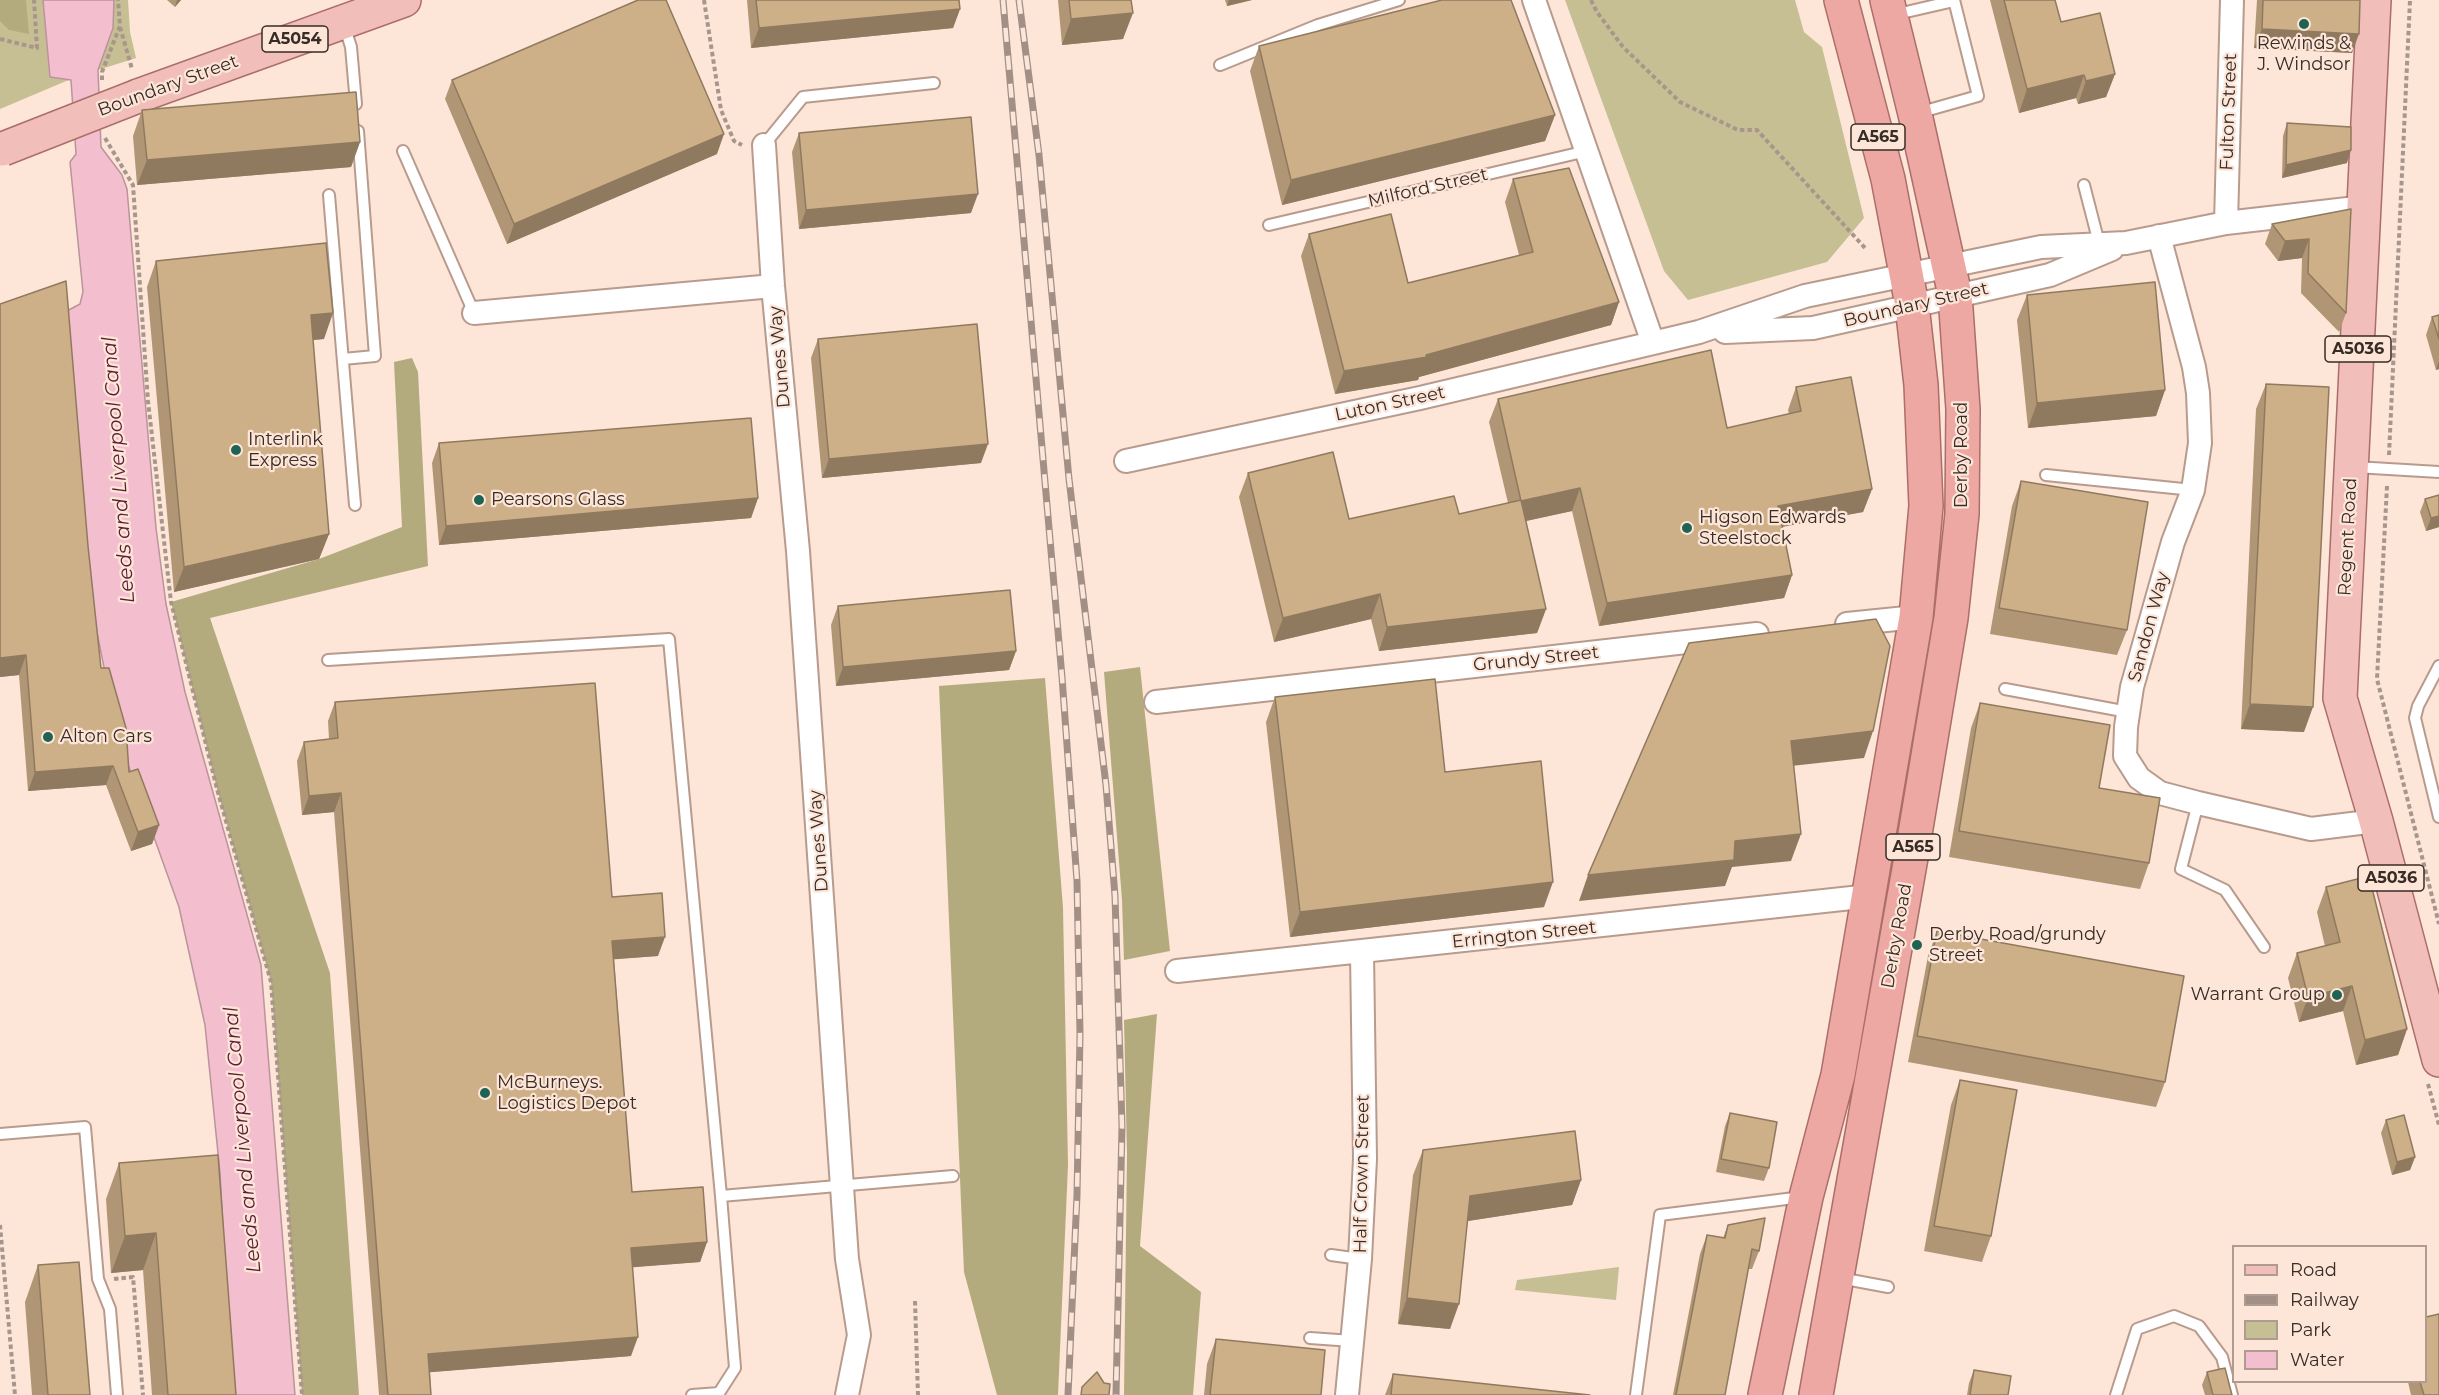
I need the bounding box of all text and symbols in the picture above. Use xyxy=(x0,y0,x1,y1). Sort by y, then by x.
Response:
marker: Rewinds & J. Windsor xyxy=(2297,17,2311,31)
road number: A5054 xyxy=(262,26,328,52)
place label: Rewinds & J. Windsor xyxy=(2257,33,2351,76)
street label: Boundary Street xyxy=(95,51,241,121)
street label: Fulton Street xyxy=(2216,53,2242,171)
road number: A565 xyxy=(1851,124,1905,150)
street label: Milford Street xyxy=(1366,164,1490,212)
street label: Boundary Street xyxy=(1841,278,1991,332)
street label: Dunes Way xyxy=(765,305,795,409)
water label: Leeds and Liverpool Canal xyxy=(98,336,140,604)
road number: A5036 xyxy=(2325,336,2391,362)
street label: Luton Street xyxy=(1333,382,1447,426)
street label: Derby Road xyxy=(1951,402,1973,508)
place label: Interlink Express xyxy=(248,429,323,472)
marker: Interlink Express xyxy=(229,443,243,457)
street label: Regent Road xyxy=(2334,477,2362,597)
place label: Pearsons Glass xyxy=(491,489,625,511)
marker: Pearsons Glass xyxy=(472,493,486,507)
place label: Higson Edwards Steelstock xyxy=(1699,507,1846,550)
marker: Higson Edwards Steelstock xyxy=(1680,521,1694,535)
street label: Sandon Way xyxy=(2124,570,2174,684)
street label: Grundy Street xyxy=(1472,642,1600,676)
place label: Alton Cars xyxy=(60,726,152,748)
marker: Alton Cars xyxy=(41,730,55,744)
street label: Dunes Way xyxy=(805,789,833,893)
road number: A565 xyxy=(1886,834,1940,860)
road number: A5036 xyxy=(2358,865,2424,891)
street label: Derby Road xyxy=(1877,882,1917,990)
street label: Errington Street xyxy=(1451,917,1597,953)
place label: Derby Road/grundy Street xyxy=(1929,924,2106,966)
marker: Derby Road/grundy Street xyxy=(1910,938,1924,952)
place label: Warrant Group xyxy=(2191,984,2325,1006)
marker: Warrant Group xyxy=(2330,988,2344,1002)
water label: Leeds and Liverpool Canal xyxy=(219,1006,267,1274)
place label: McBurneys. Logistics Depot xyxy=(497,1072,637,1114)
marker: McBurneys. Logistics Depot xyxy=(478,1086,492,1100)
street label: Half Crown Street xyxy=(1350,1094,1374,1254)
legend xyxy=(2232,1245,2427,1383)
text: Road xyxy=(2290,1259,2337,1281)
text: Railway xyxy=(2290,1289,2359,1311)
text: Park xyxy=(2290,1319,2331,1341)
text: Water xyxy=(2290,1349,2345,1371)

